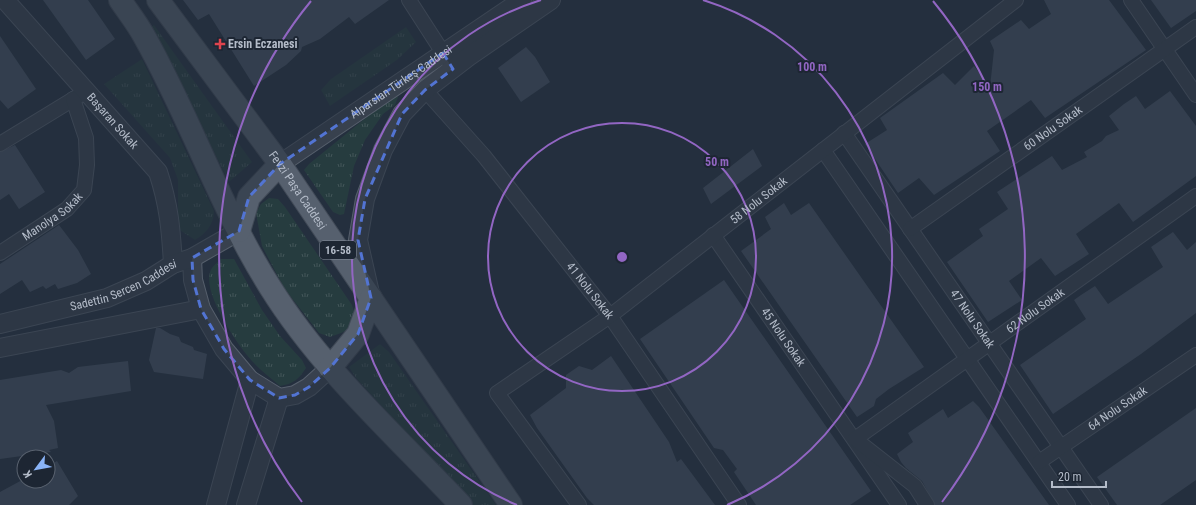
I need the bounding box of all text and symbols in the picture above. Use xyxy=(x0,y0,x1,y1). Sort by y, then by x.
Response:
place label: Ersin Eczanesi xyxy=(228,37,298,51)
marker: Ersin Eczanesi xyxy=(215,39,225,49)
street label: Alparslan Türkeş Caddesi xyxy=(347,43,454,122)
text: 100 m xyxy=(797,60,827,74)
text: 150 m xyxy=(972,80,1002,94)
street label: Başaran Sokak xyxy=(84,90,142,152)
street label: 60 Nolu Sokak xyxy=(1021,102,1085,153)
street label: Fevzi Paşa Caddesi xyxy=(266,148,329,232)
text: 50 m xyxy=(705,155,729,169)
street label: 58 Nolu Sokak xyxy=(727,173,790,227)
street label: Manolya Sokak xyxy=(20,189,86,243)
road number: 16-58 xyxy=(320,241,356,259)
centre of rings xyxy=(615,250,629,264)
street label: Sadettin Sercen Caddesi xyxy=(69,256,178,314)
street label: 41 Nolu Sokak xyxy=(563,260,617,322)
street label: 62 Nolu Sokak xyxy=(1003,285,1068,336)
street label: 47 Nolu Sokak xyxy=(947,287,998,351)
street label: 45 Nolu Sokak xyxy=(758,305,809,370)
street label: 64 Nolu Sokak xyxy=(1085,383,1150,434)
north arrow xyxy=(16,449,56,489)
scale bar xyxy=(1052,463,1106,489)
text: K xyxy=(20,467,35,480)
text: 20 m xyxy=(1058,470,1082,484)

